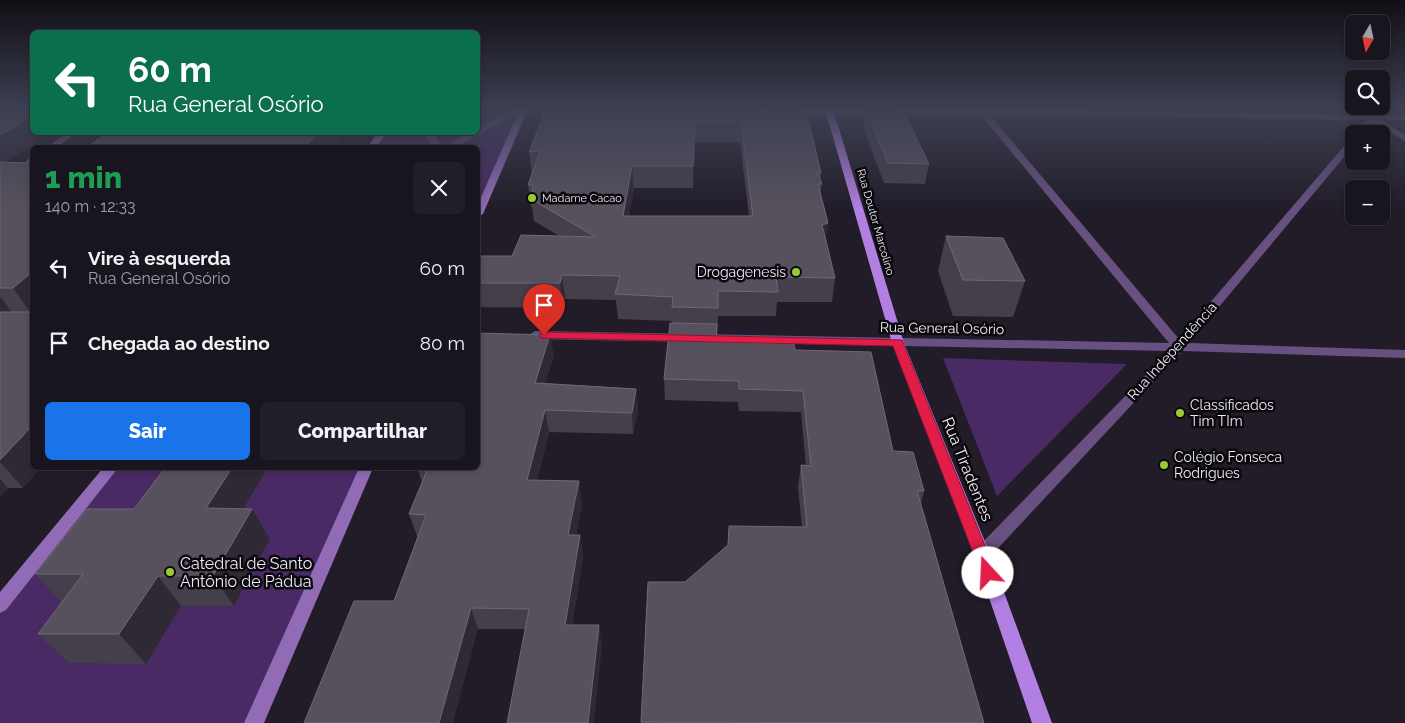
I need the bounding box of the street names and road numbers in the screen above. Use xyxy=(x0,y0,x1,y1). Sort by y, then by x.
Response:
street label: Rua Doutor Marcolino xyxy=(854,167,897,277)
street label: Rua Independência xyxy=(1124,299,1220,403)
street label: Rua General Osório xyxy=(880,319,1004,337)
street label: Rua Tiradentes xyxy=(938,414,997,524)

